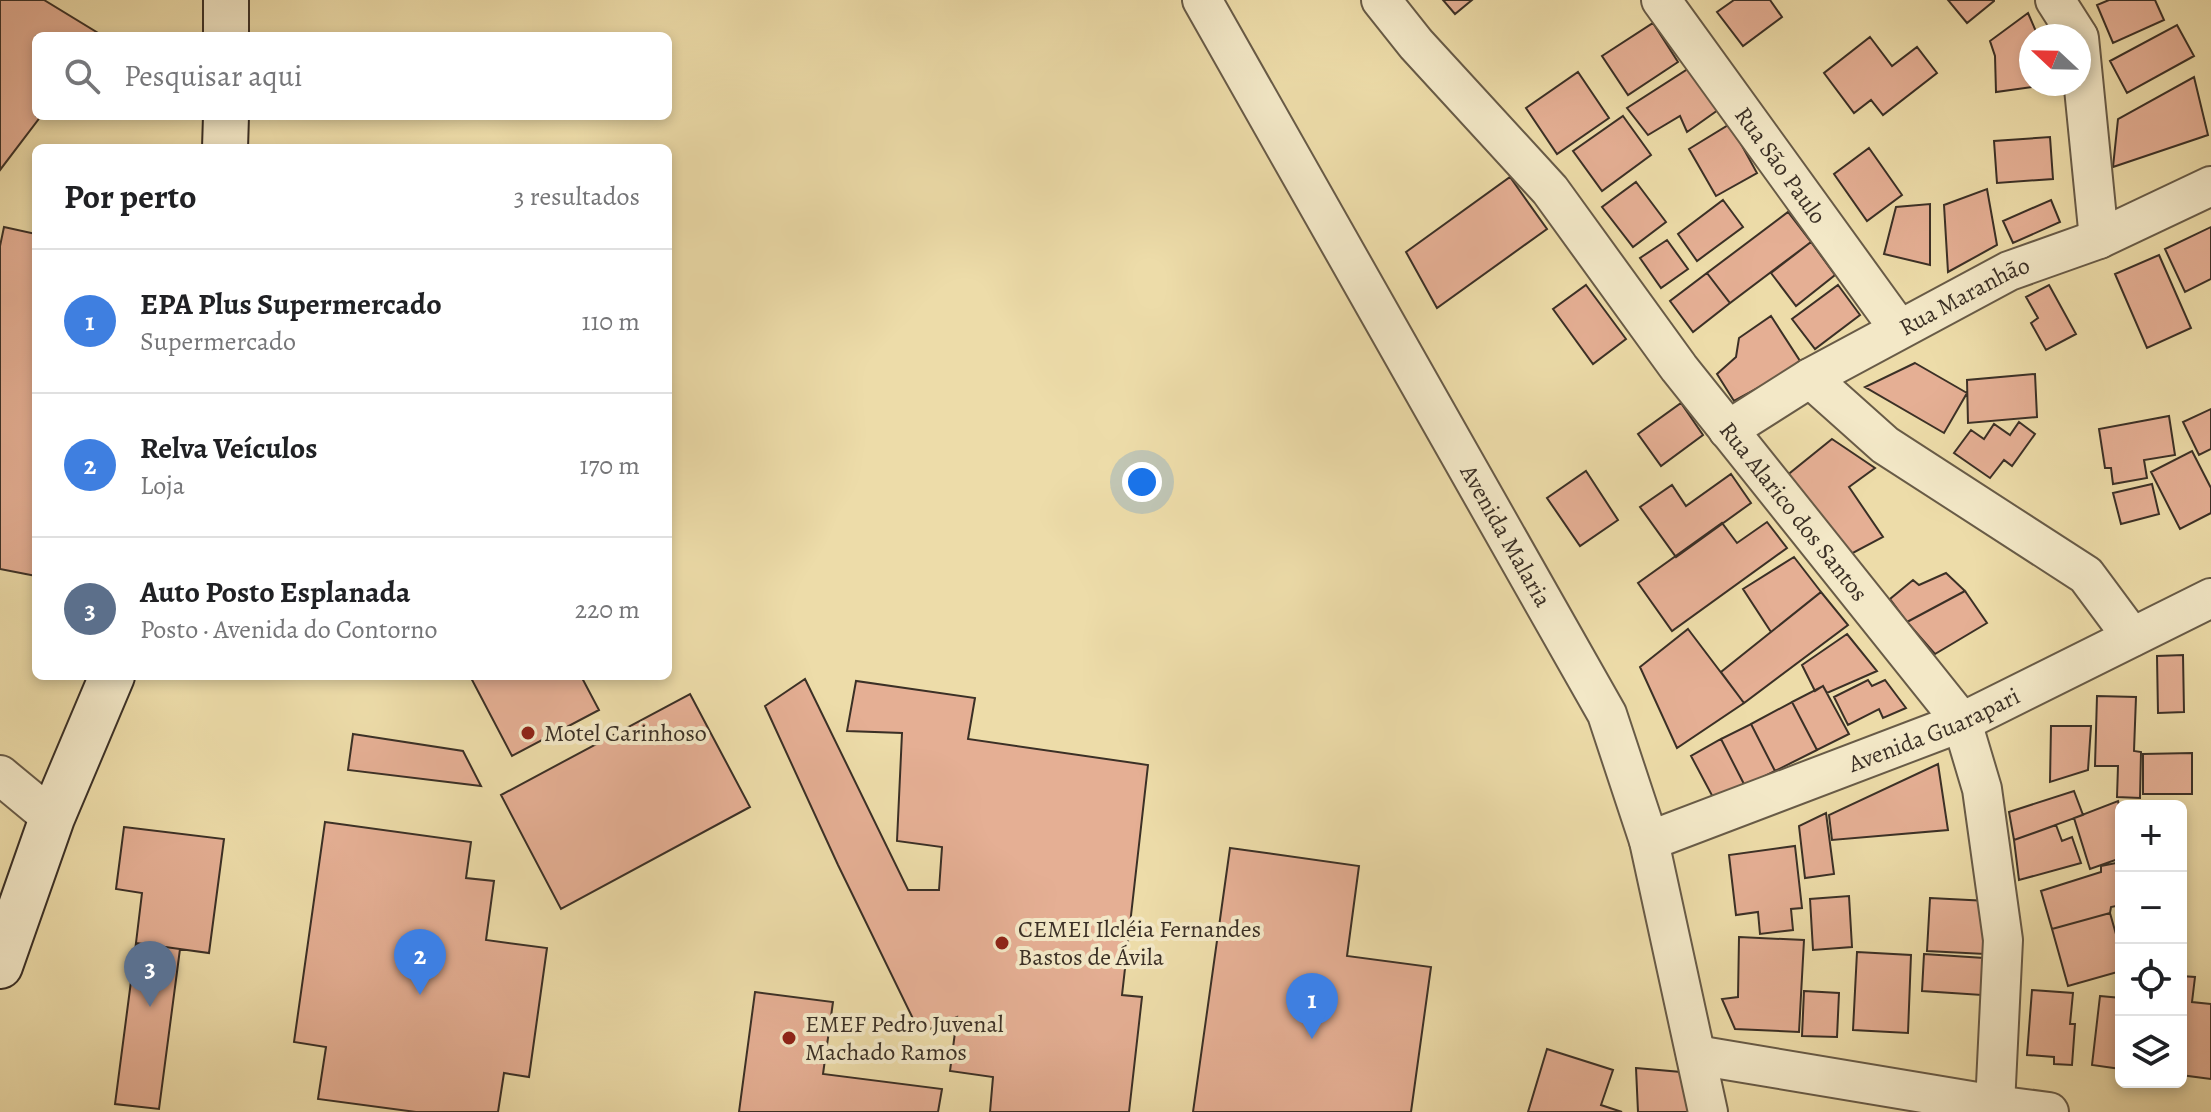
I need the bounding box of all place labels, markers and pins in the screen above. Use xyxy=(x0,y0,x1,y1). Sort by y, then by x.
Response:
place label: Motel Carinhoso xyxy=(544,717,707,749)
marker: Motel Carinhoso xyxy=(519,724,537,742)
place label: CEMEI Ilcléia Fernandes Bastos de Ávila xyxy=(1018,913,1261,973)
pin: 2 xyxy=(394,929,446,995)
marker: CEMEI Ilcléia Fernandes Bastos de Ávila xyxy=(993,934,1011,952)
pin: 3 xyxy=(124,941,176,1007)
pin: 1 xyxy=(1286,973,1338,1039)
place label: EMEF Pedro Juvenal Machado Ramos xyxy=(805,1008,1004,1068)
marker: EMEF Pedro Juvenal Machado Ramos xyxy=(780,1029,798,1047)

